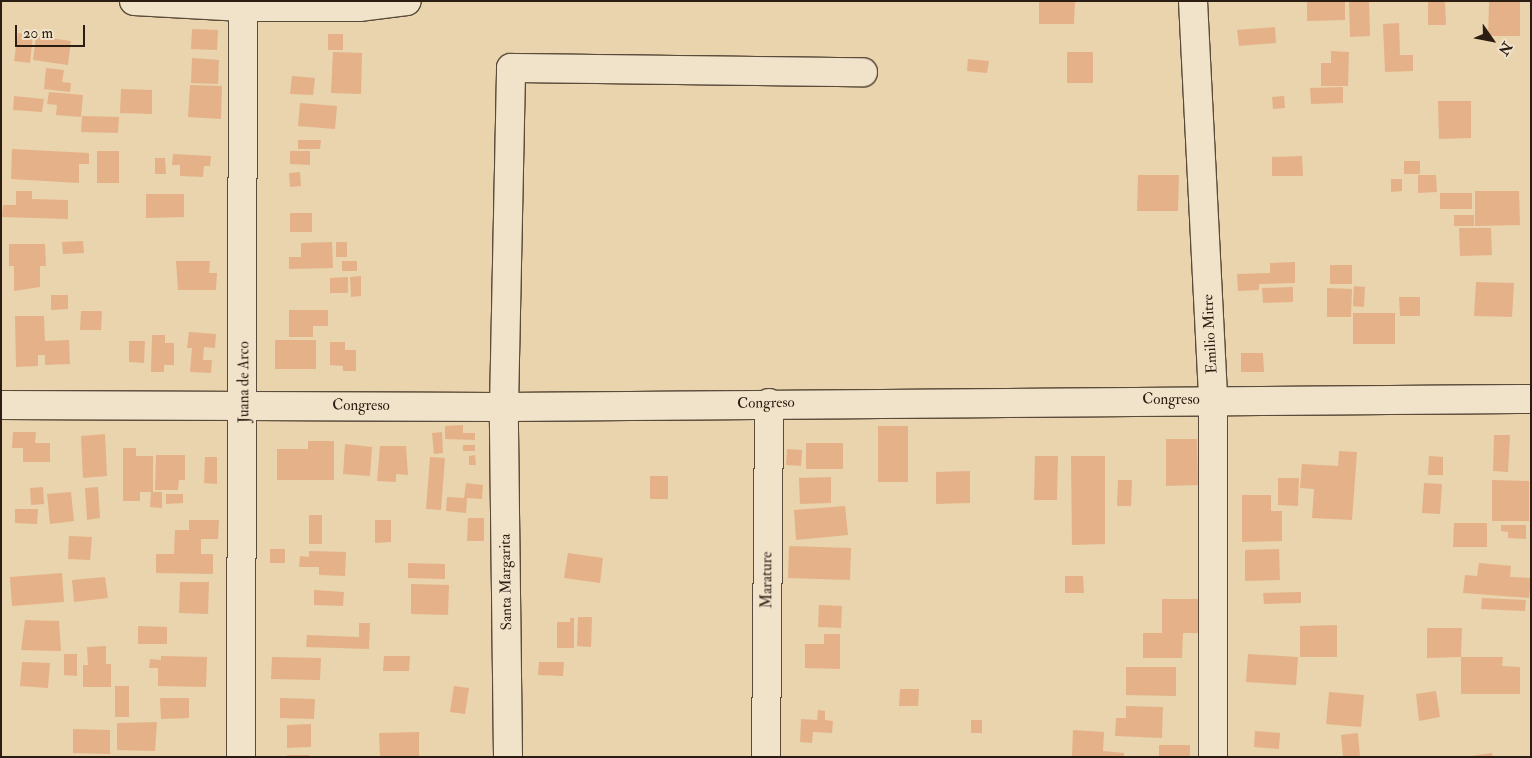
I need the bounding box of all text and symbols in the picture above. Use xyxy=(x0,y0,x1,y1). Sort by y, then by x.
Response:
scale bar xyxy=(18,15,88,47)
north arrow xyxy=(1467,15,1517,65)
text: 20 m xyxy=(23,24,53,43)
text: N xyxy=(1494,39,1516,58)
street label: Emilio Mitre xyxy=(1199,294,1221,374)
street label: Juana de Arco xyxy=(235,341,253,423)
street label: Congreso xyxy=(1142,391,1200,409)
street label: Congreso xyxy=(737,393,795,413)
street label: Congreso xyxy=(332,397,390,415)
street label: Santa Margarita xyxy=(496,534,516,630)
street label: Marature xyxy=(758,552,776,608)

